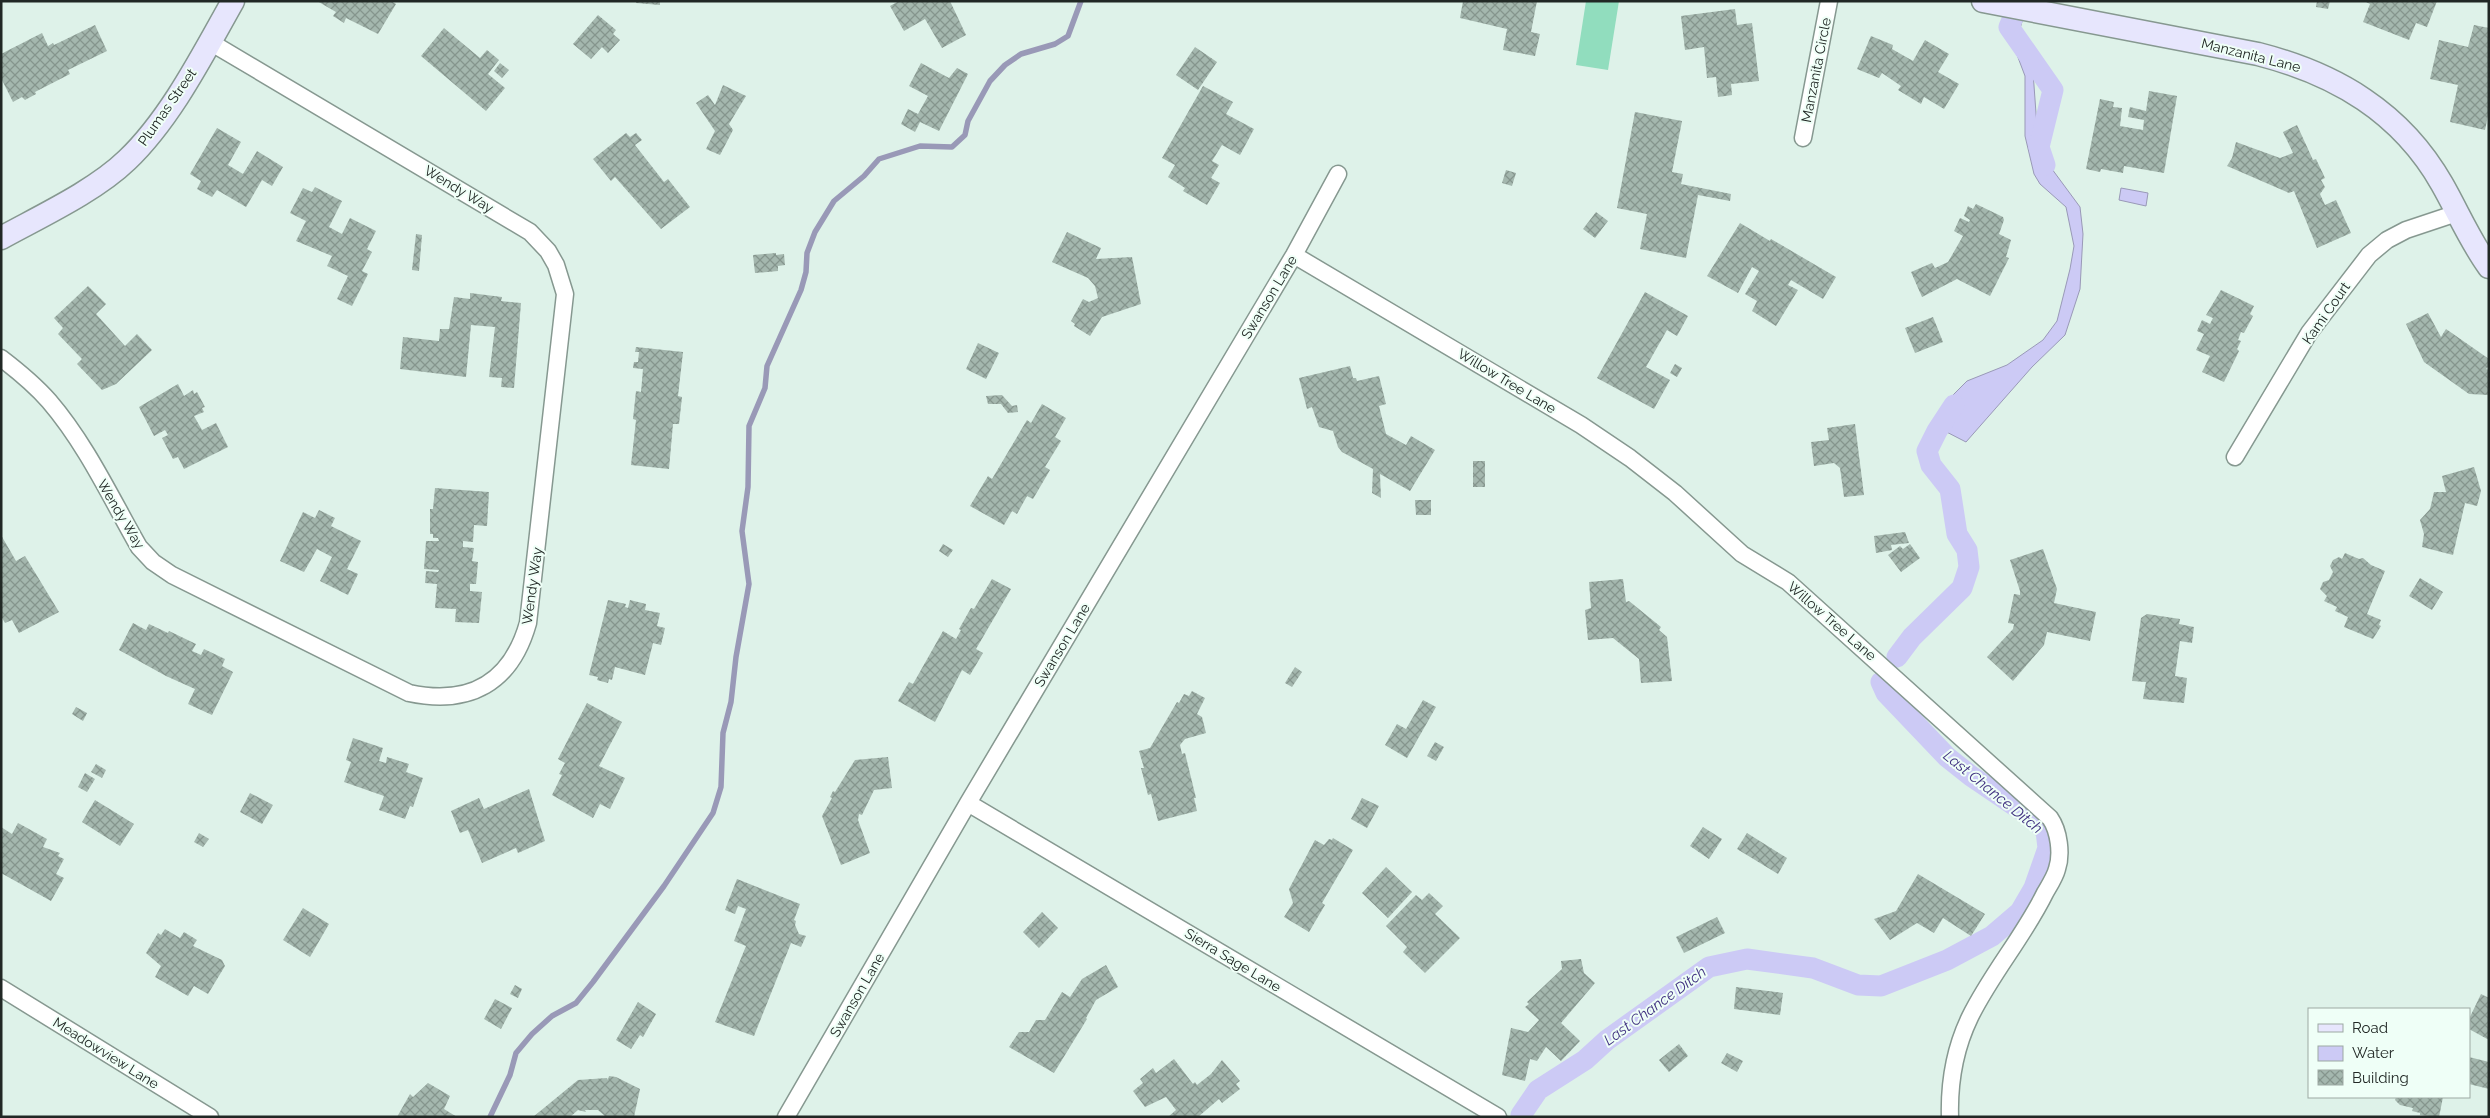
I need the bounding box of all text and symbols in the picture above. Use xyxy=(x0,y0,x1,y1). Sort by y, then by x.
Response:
street label: Manzanita Circle xyxy=(1798,16,1834,124)
street label: Manzanita Lane xyxy=(2200,35,2302,75)
street label: Plumas Street xyxy=(134,65,200,149)
street label: Wendy Way xyxy=(421,162,497,216)
street label: Swanson Lane xyxy=(1238,252,1300,342)
street label: Kami Court xyxy=(2299,279,2353,347)
street label: Willow Tree Lane xyxy=(1455,345,1559,417)
street label: Wendy Way xyxy=(94,476,148,552)
street label: Wendy Way xyxy=(519,546,545,626)
street label: Willow Tree Lane xyxy=(1785,578,1879,664)
street label: Swanson Lane xyxy=(1031,600,1093,690)
water label: Last Chance Ditch xyxy=(1940,747,2046,837)
street label: Sierra Sage Lane xyxy=(1182,925,1284,995)
street label: Swanson Lane xyxy=(827,950,887,1040)
water label: Last Chance Ditch xyxy=(1600,963,1710,1049)
legend xyxy=(2308,1008,2470,1098)
street label: Meadowview Lane xyxy=(50,1014,162,1092)
text: Road xyxy=(2352,1019,2388,1037)
text: Water xyxy=(2352,1044,2395,1062)
text: Building xyxy=(2352,1069,2409,1087)

